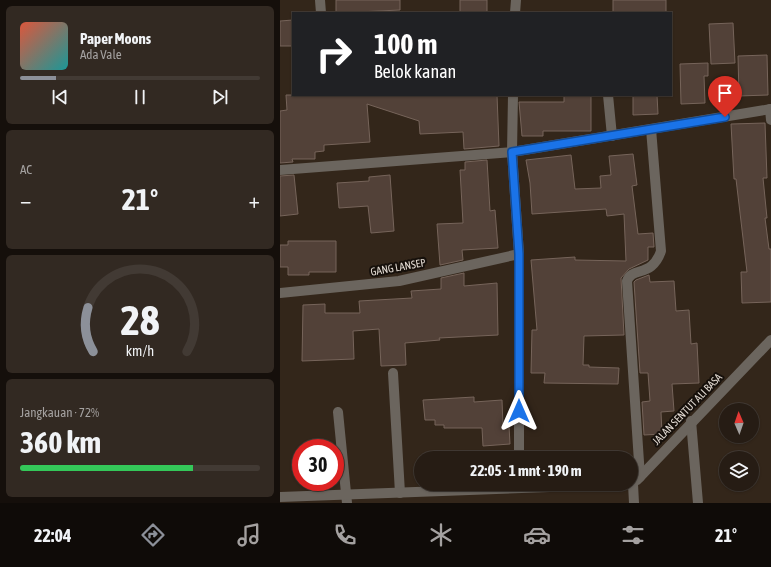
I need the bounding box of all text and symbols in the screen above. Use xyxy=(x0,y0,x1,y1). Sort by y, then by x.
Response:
icon: right xyxy=(308,28,360,80)
text: 100 m xyxy=(374,28,437,60)
text: Paper Moons xyxy=(80,30,151,47)
text: Ada Vale xyxy=(80,47,122,62)
text: Belok kanan xyxy=(374,61,456,82)
pin xyxy=(708,76,742,117)
icon: arrive xyxy=(714,82,736,104)
icon: previous xyxy=(49,86,71,108)
icon: pause xyxy=(129,86,151,108)
icon: next xyxy=(209,86,231,108)
text: AC xyxy=(20,162,32,177)
text: 21° xyxy=(122,182,158,216)
text: − xyxy=(20,187,31,213)
text: + xyxy=(249,187,260,213)
street label: GANG LANSEP xyxy=(369,256,427,278)
text: 28 xyxy=(120,295,160,343)
text: km/h xyxy=(126,342,154,358)
street label: JALAN SENTUT ALI BASA xyxy=(650,370,725,447)
position arrow xyxy=(498,390,540,432)
north arrow xyxy=(719,403,759,443)
map controls xyxy=(719,403,759,491)
text: Jangkauan · 72% xyxy=(20,405,99,420)
text: 360 km xyxy=(20,425,101,459)
speed limit sign: 30 xyxy=(292,439,344,491)
button: layers xyxy=(719,451,759,491)
text: 22:05 · 1 mnt · 190 m xyxy=(470,462,582,479)
icon: directions xyxy=(139,521,167,549)
icon: music xyxy=(235,521,263,549)
icon: phone xyxy=(331,521,359,549)
icon: climate xyxy=(427,521,455,549)
icon: car xyxy=(523,521,551,549)
icon: filters xyxy=(619,521,647,549)
text: 22:04 xyxy=(34,525,71,546)
text: 21° xyxy=(715,525,737,546)

